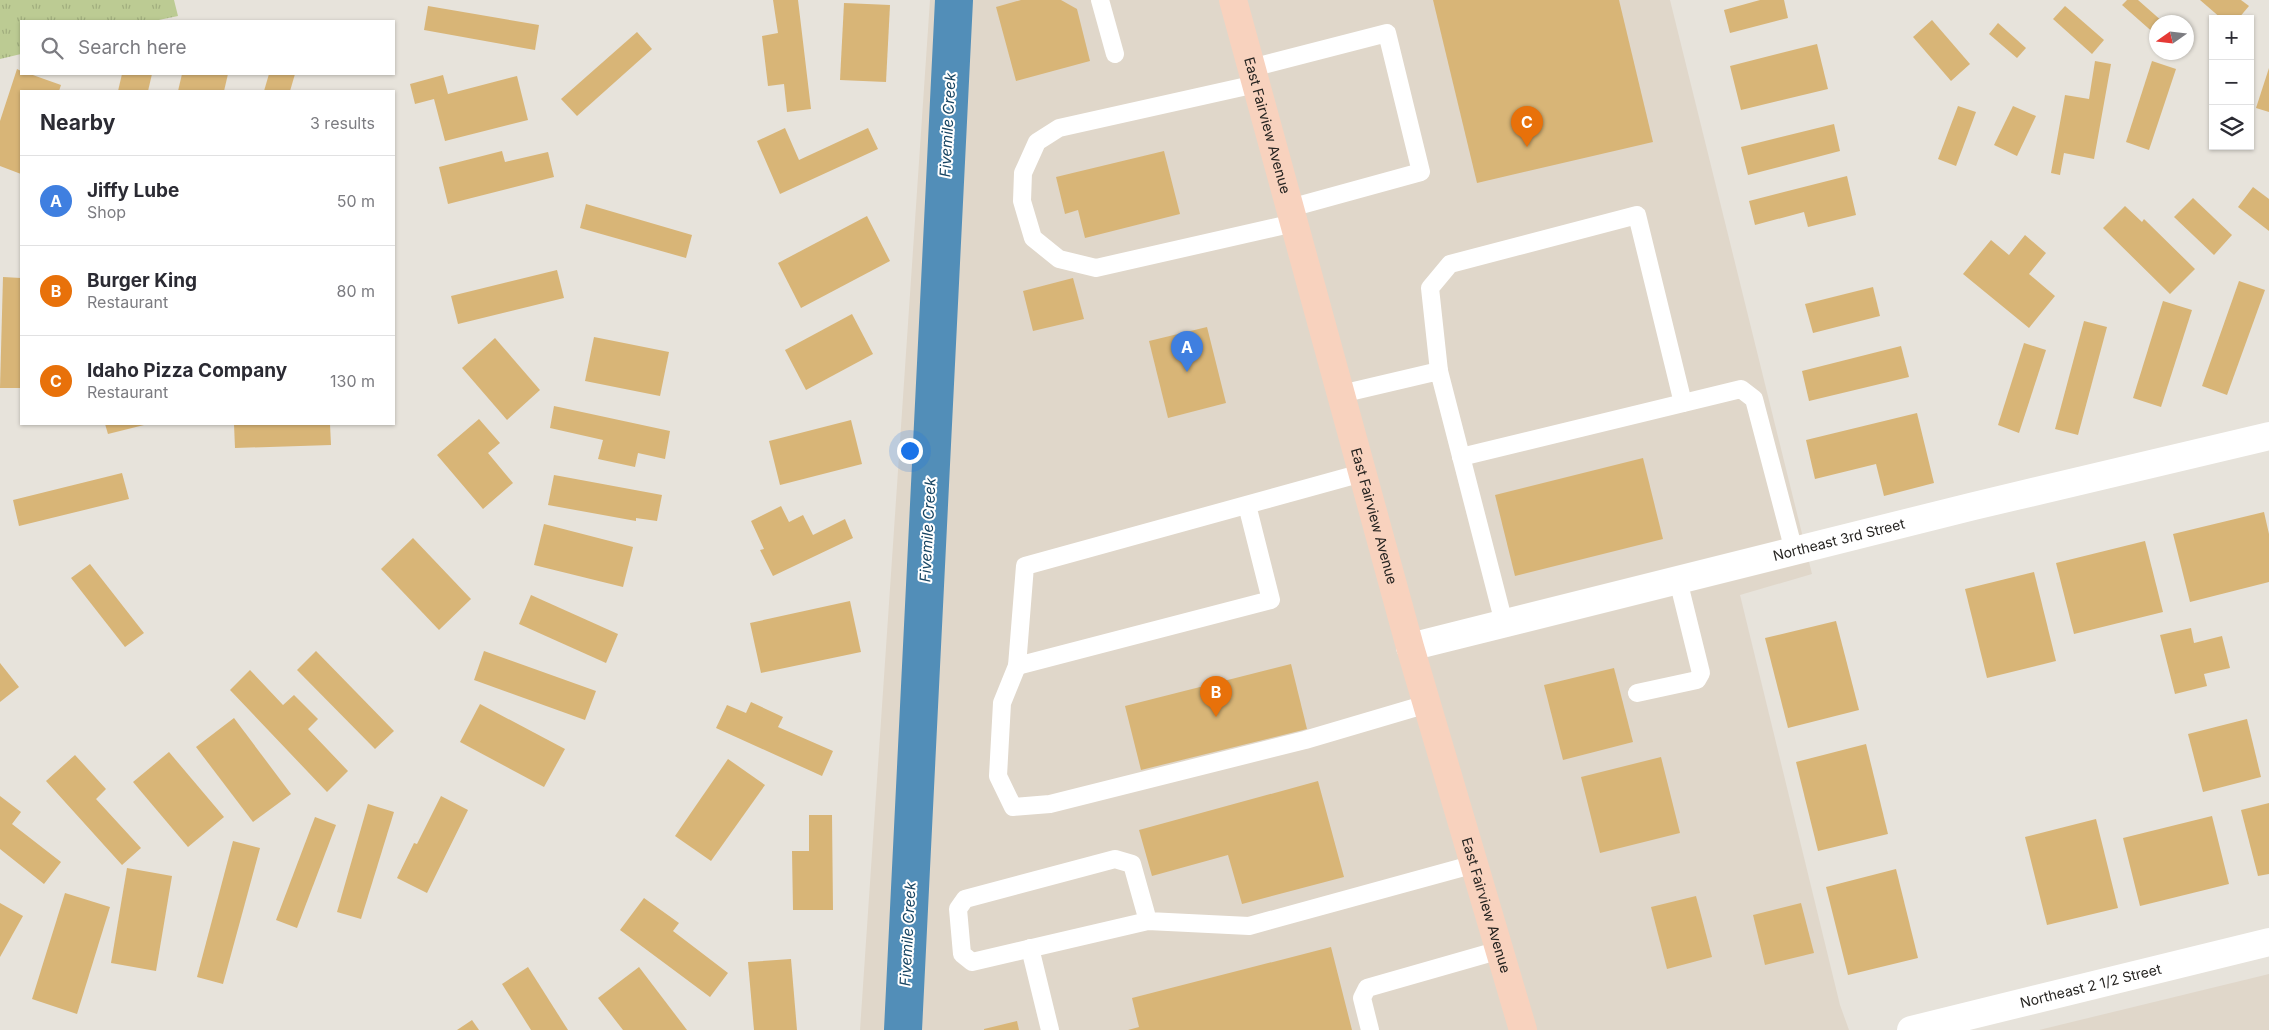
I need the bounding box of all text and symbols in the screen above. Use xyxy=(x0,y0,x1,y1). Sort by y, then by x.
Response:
north arrow xyxy=(2149,15,2194,60)
map controls xyxy=(2209,15,2254,150)
button: + xyxy=(2209,15,2254,60)
search box xyxy=(20,20,395,75)
icon: search xyxy=(38,34,66,62)
text: Search here xyxy=(78,36,187,59)
street label: East Fairview Avenue xyxy=(1241,55,1295,195)
button: − xyxy=(2209,60,2254,105)
water label: Fivemile Creek xyxy=(935,72,960,178)
button: layers xyxy=(2209,105,2254,150)
pin: C xyxy=(1511,106,1543,147)
text: Nearby xyxy=(40,110,115,135)
text: 3 results xyxy=(310,113,375,133)
text: Jiffy Lube xyxy=(87,179,179,202)
text: A xyxy=(50,191,62,211)
text: 50 m xyxy=(337,191,375,211)
text: Shop xyxy=(87,202,126,222)
text: Burger King xyxy=(87,269,197,292)
text: B xyxy=(51,281,61,301)
text: 80 m xyxy=(336,281,375,301)
text: Restaurant xyxy=(87,292,168,312)
pin: A xyxy=(1171,331,1203,372)
text: Idaho Pizza Company xyxy=(87,359,287,382)
text: C xyxy=(50,371,62,391)
text: 130 m xyxy=(330,371,375,391)
text: Restaurant xyxy=(87,382,168,402)
your location xyxy=(897,438,923,464)
street label: East Fairview Avenue xyxy=(1348,446,1401,586)
water label: Fivemile Creek xyxy=(915,477,940,583)
street label: Northeast 3rd Street xyxy=(1771,515,1907,564)
pin: B xyxy=(1200,676,1232,717)
street label: East Fairview Avenue xyxy=(1459,835,1515,975)
water label: Fivemile Creek xyxy=(895,881,920,987)
street label: Northeast 2 1/2 Street xyxy=(2018,960,2163,1011)

